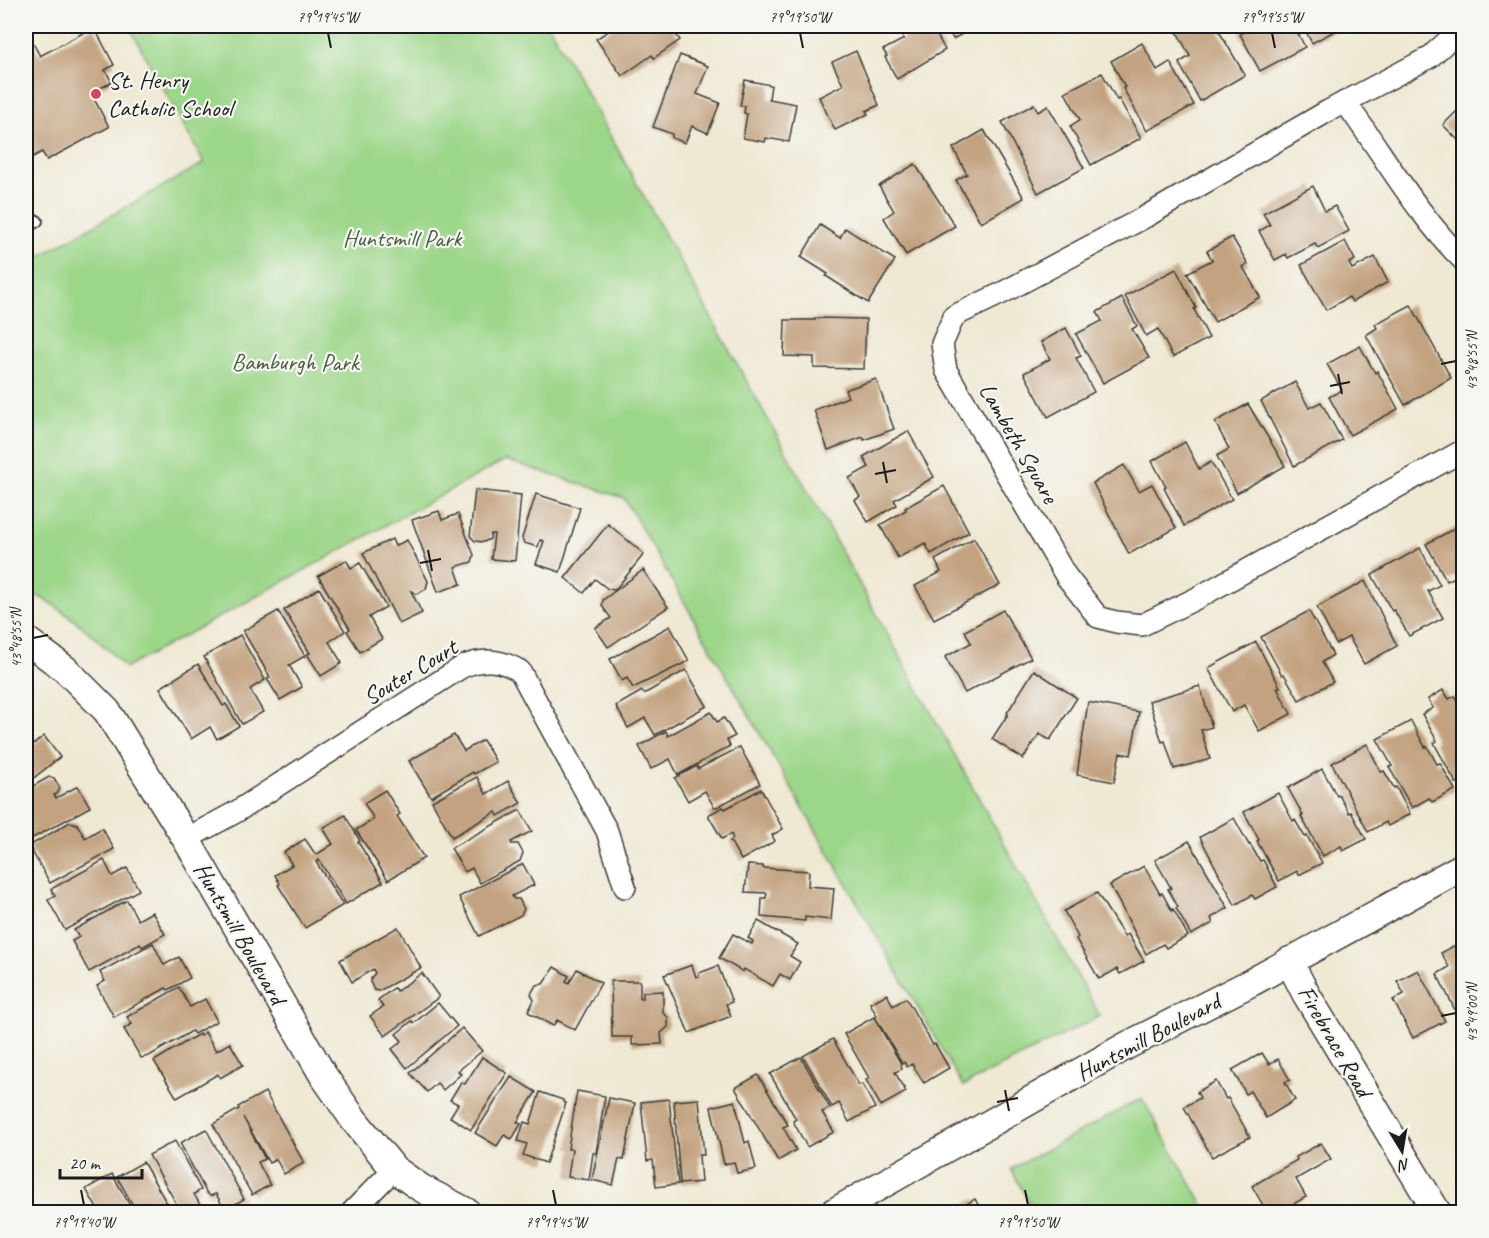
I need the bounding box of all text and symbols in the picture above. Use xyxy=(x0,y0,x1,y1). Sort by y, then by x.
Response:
text: 79°19'45"W xyxy=(298,8,362,27)
text: 79°19'50"W xyxy=(770,8,834,27)
text: 79°19'55"W xyxy=(1242,8,1306,27)
place label: St. Henry Catholic School xyxy=(108,65,236,123)
marker: St. Henry Catholic School xyxy=(89,87,103,101)
park label: Huntsmill Park xyxy=(343,223,464,253)
text: 43°48'55"N xyxy=(1463,328,1482,391)
park label: Bamburgh Park xyxy=(231,347,361,377)
street label: Lambeth Square xyxy=(973,378,1067,510)
text: 43°48'55"N xyxy=(7,605,26,668)
street label: Souter Court xyxy=(358,631,464,712)
street label: Huntsmill Boulevard xyxy=(187,857,295,1012)
street label: Firebrace Road xyxy=(1291,980,1381,1105)
text: 43°49'00"N xyxy=(1463,980,1482,1043)
street label: Huntsmill Boulevard xyxy=(1071,985,1228,1088)
north arrow xyxy=(1372,1121,1432,1181)
scale bar xyxy=(60,1142,142,1180)
text: 20 m xyxy=(69,1152,102,1174)
text: N xyxy=(1395,1154,1411,1176)
text: 79°19'40"W xyxy=(54,1213,118,1232)
text: 79°19'45"W xyxy=(526,1213,590,1232)
text: 79°19'50"W xyxy=(998,1213,1062,1232)

